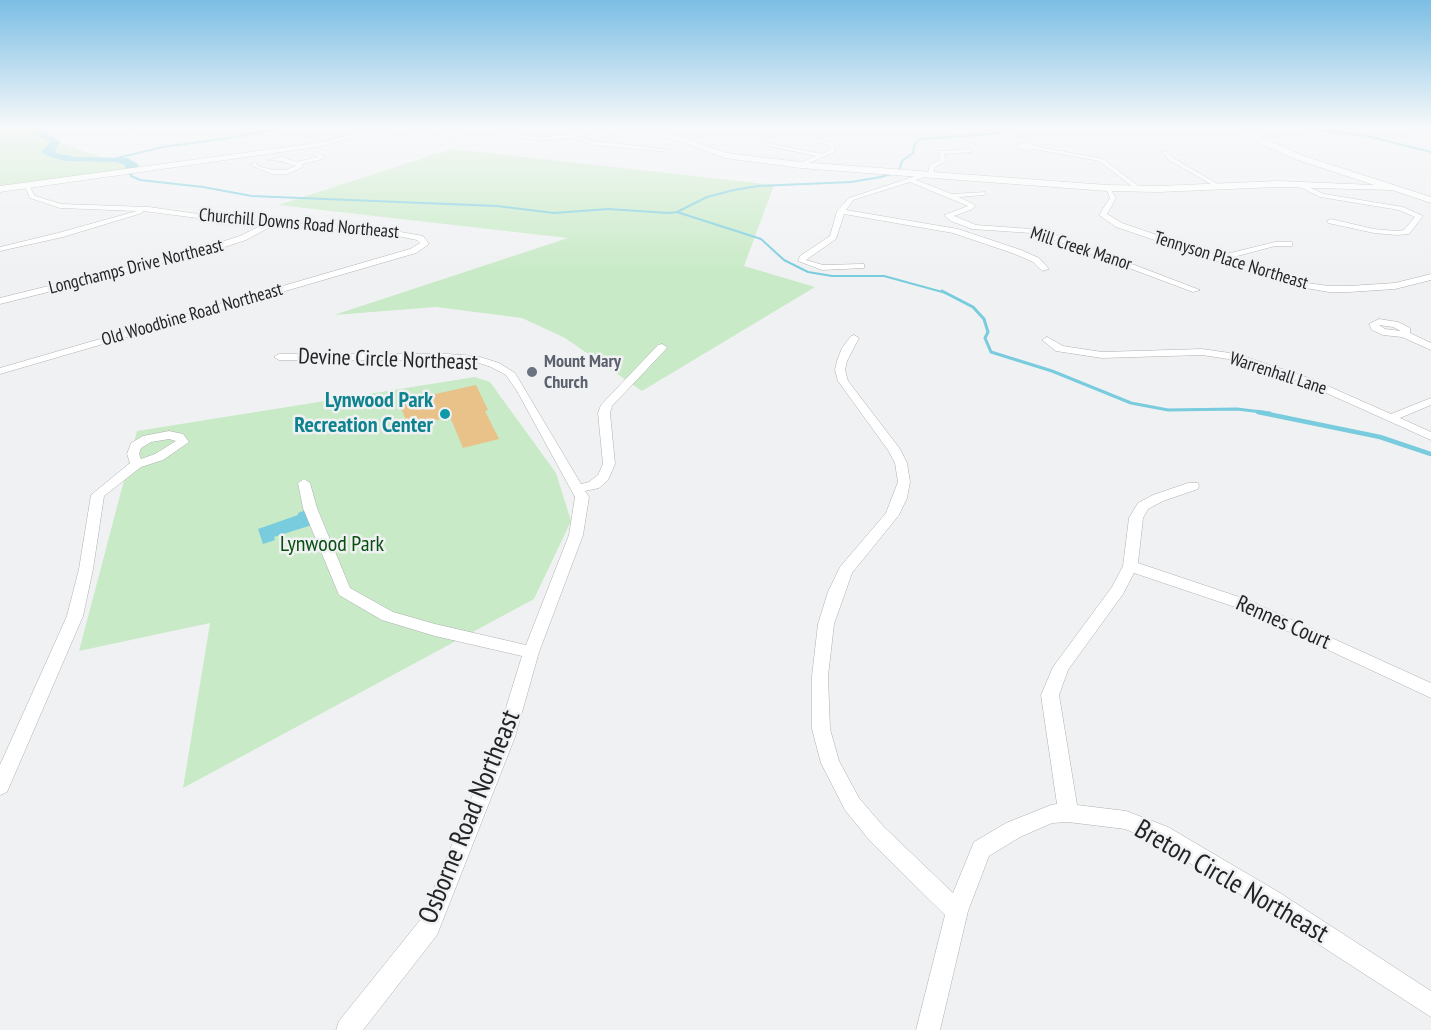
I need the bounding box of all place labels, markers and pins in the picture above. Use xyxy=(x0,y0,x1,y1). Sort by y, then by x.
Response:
place label: Mount Mary Church xyxy=(544,351,621,394)
marker: Mount Mary Church xyxy=(525,365,539,379)
place label: Lynwood Park Recreation Center xyxy=(294,388,433,440)
marker: Lynwood Park Recreation Center xyxy=(438,407,452,421)

